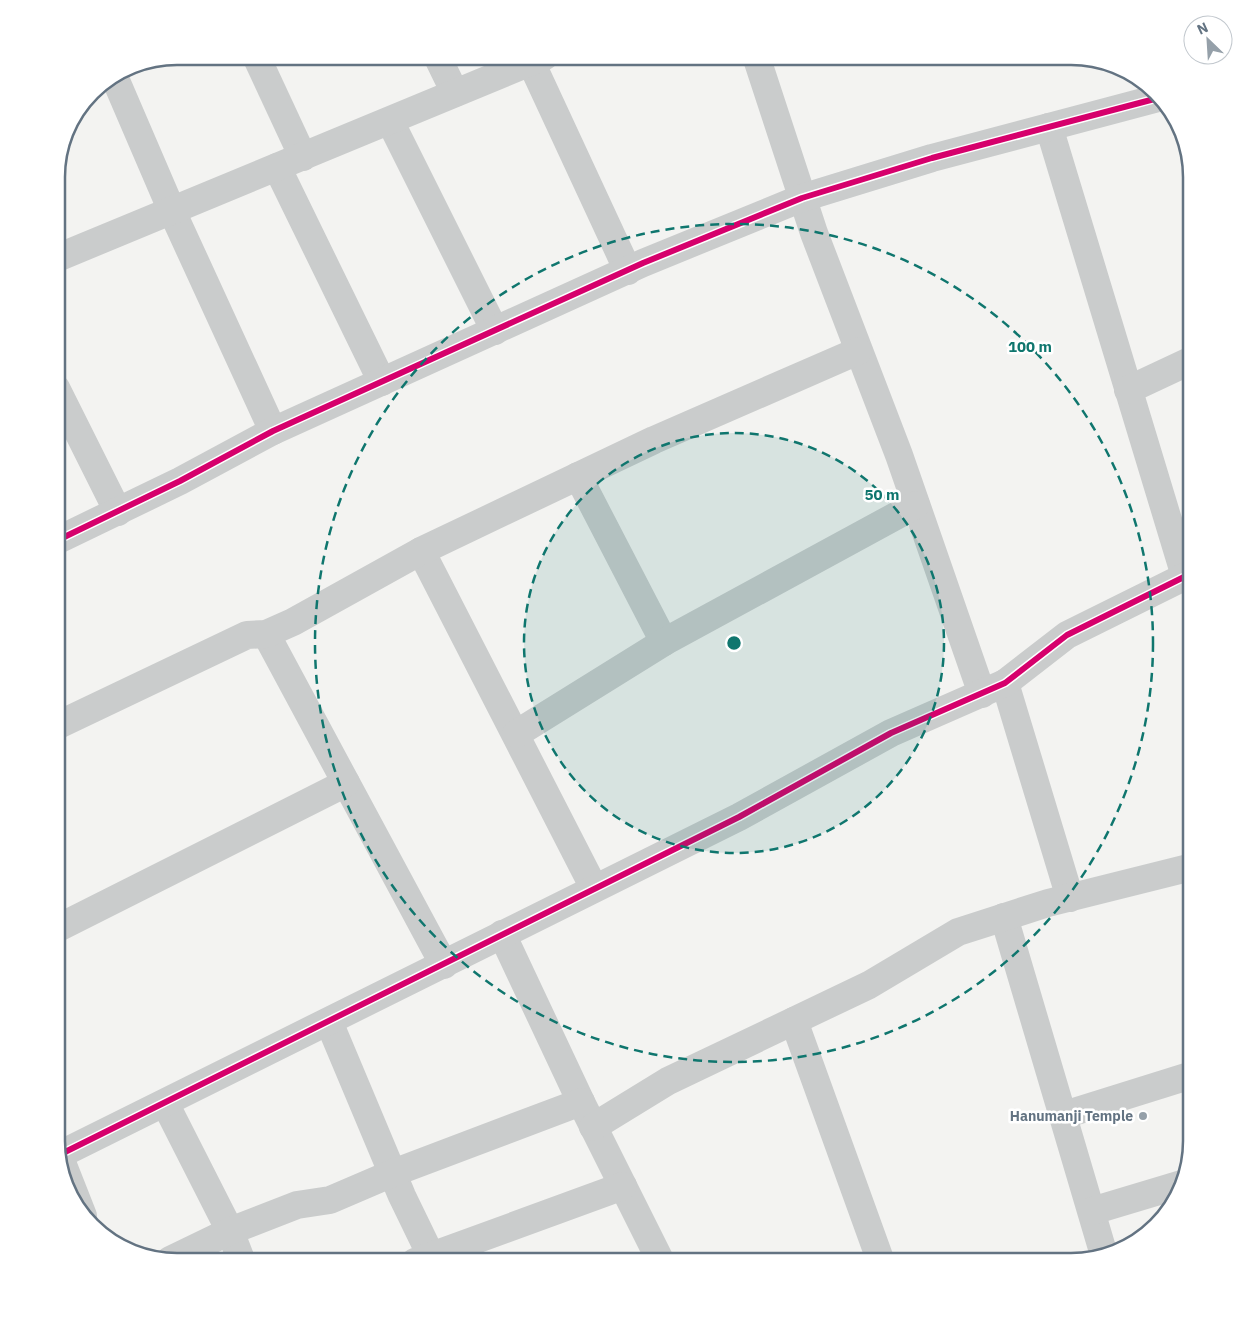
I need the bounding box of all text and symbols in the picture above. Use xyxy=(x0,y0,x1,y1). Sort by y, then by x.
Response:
north arrow xyxy=(1183,15,1233,65)
text: N xyxy=(1194,18,1211,39)
text: 100 m xyxy=(1008,337,1052,356)
text: 50 m xyxy=(865,485,899,504)
centre of rings xyxy=(725,634,743,652)
place label: Hanumanji Temple xyxy=(1010,1107,1133,1125)
marker: Hanumanji Temple xyxy=(1137,1110,1149,1122)

